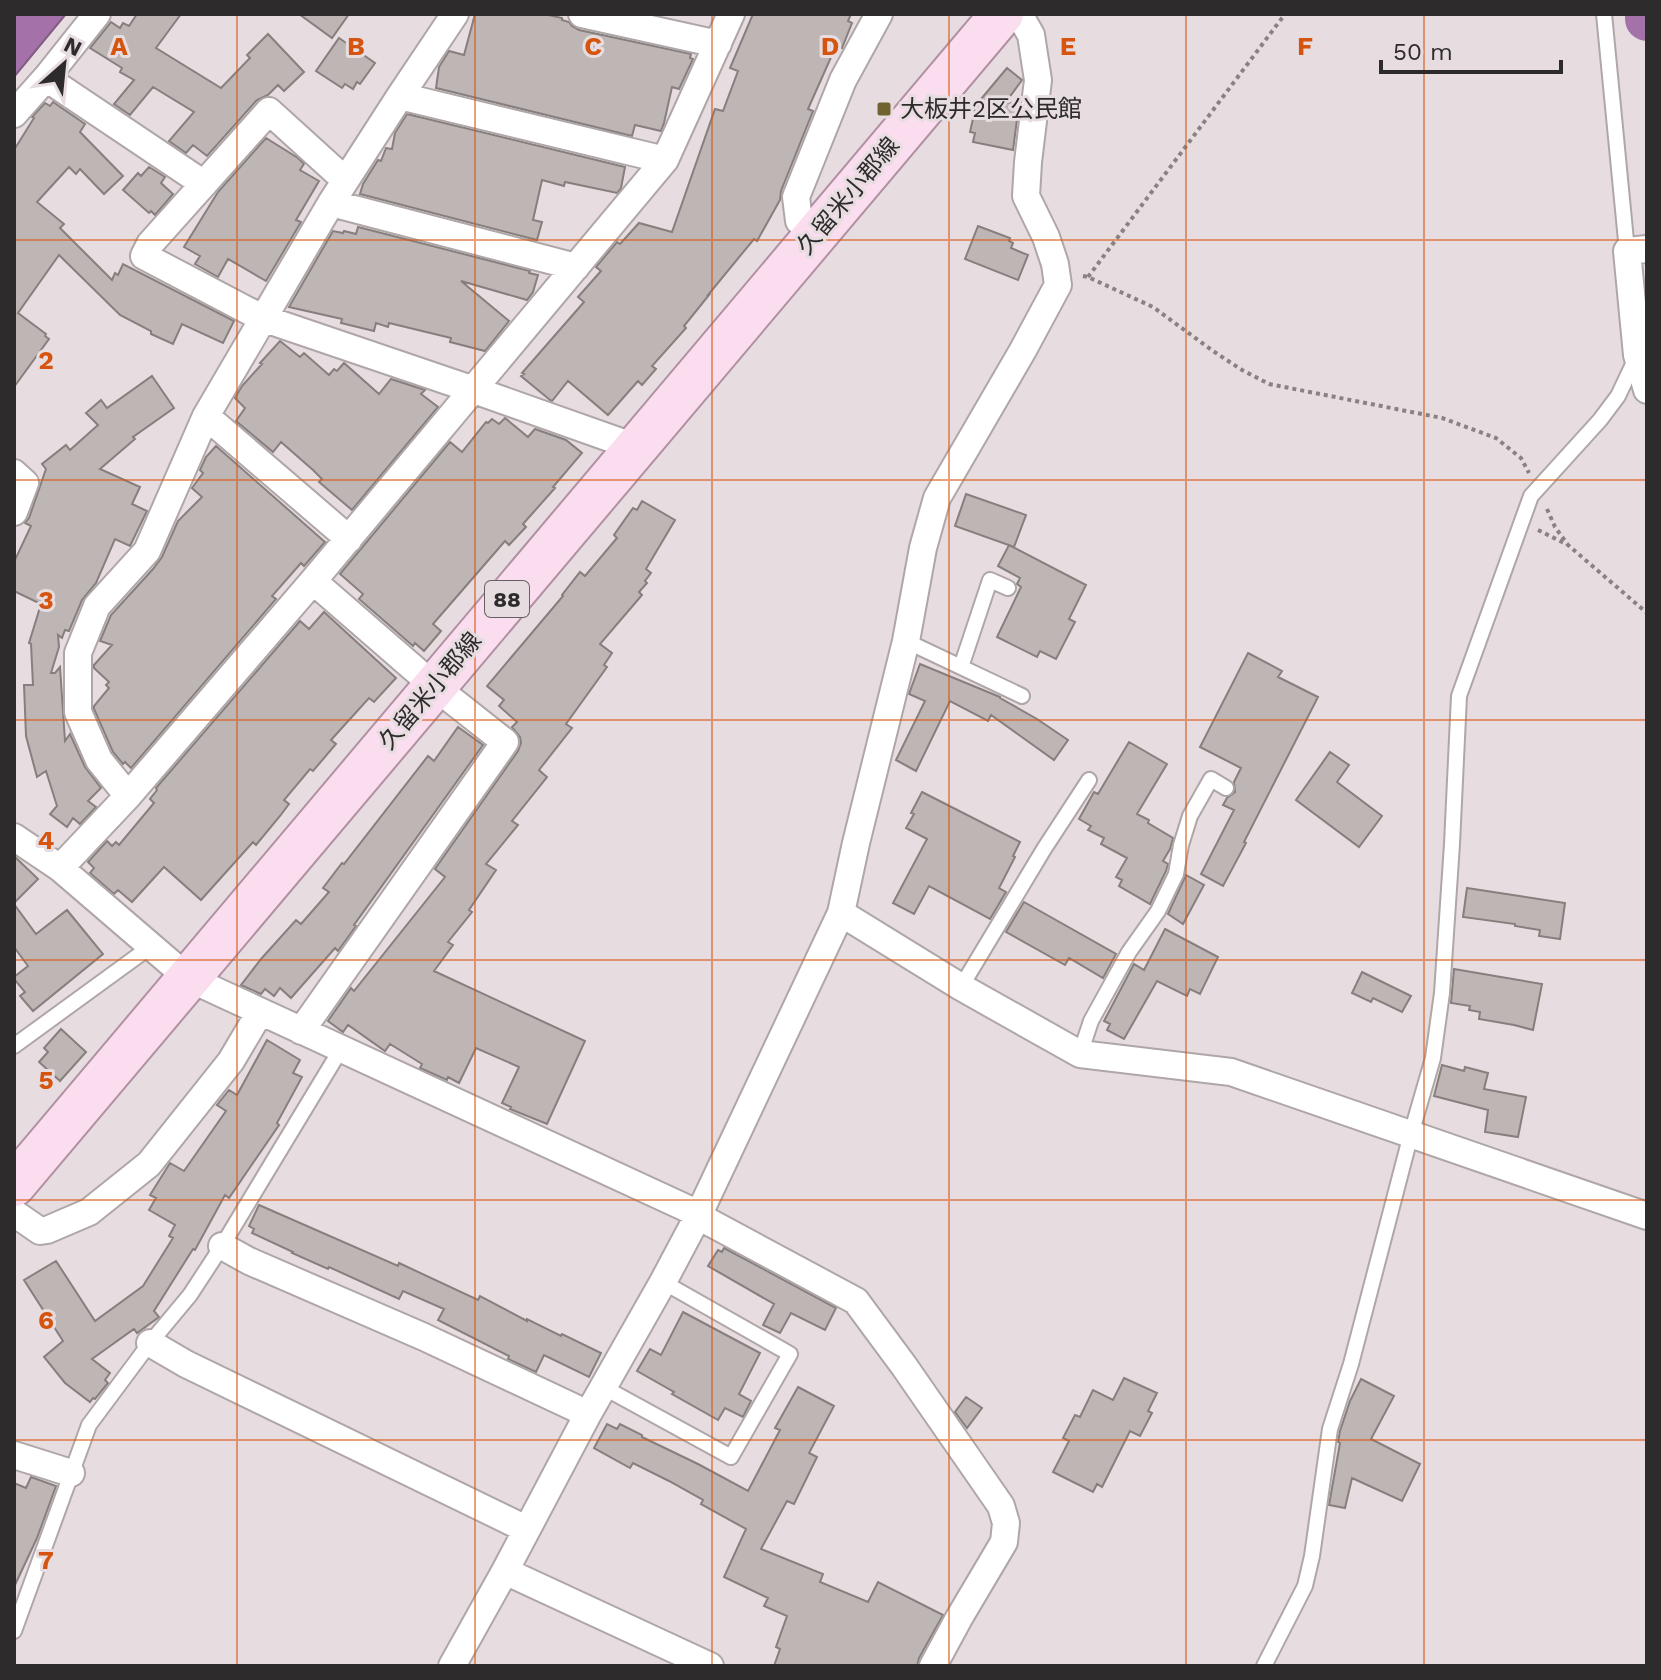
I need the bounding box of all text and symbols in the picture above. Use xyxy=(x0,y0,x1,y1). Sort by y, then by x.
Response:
north arrow xyxy=(24,24,104,104)
scale bar xyxy=(1381,24,1561,74)
text: A xyxy=(110,31,128,61)
text: B xyxy=(347,31,365,61)
text: C xyxy=(584,31,602,61)
text: D xyxy=(821,31,839,61)
text: E xyxy=(1060,31,1076,61)
text: F xyxy=(1297,31,1313,61)
text: N xyxy=(60,32,86,61)
text: 50 m xyxy=(1393,38,1453,66)
place label: 大板井2区公民館 xyxy=(900,95,1082,123)
marker: 大板井2区公民館 xyxy=(875,100,893,118)
street label: 久留米小郡線 xyxy=(791,132,905,260)
text: 2 xyxy=(38,345,54,375)
road number: 88 xyxy=(485,581,529,617)
text: 3 xyxy=(38,585,54,615)
street label: 久留米小郡線 xyxy=(373,627,487,755)
text: 4 xyxy=(38,825,55,855)
text: 5 xyxy=(38,1065,54,1095)
text: 6 xyxy=(38,1305,54,1335)
text: 7 xyxy=(38,1545,54,1575)

